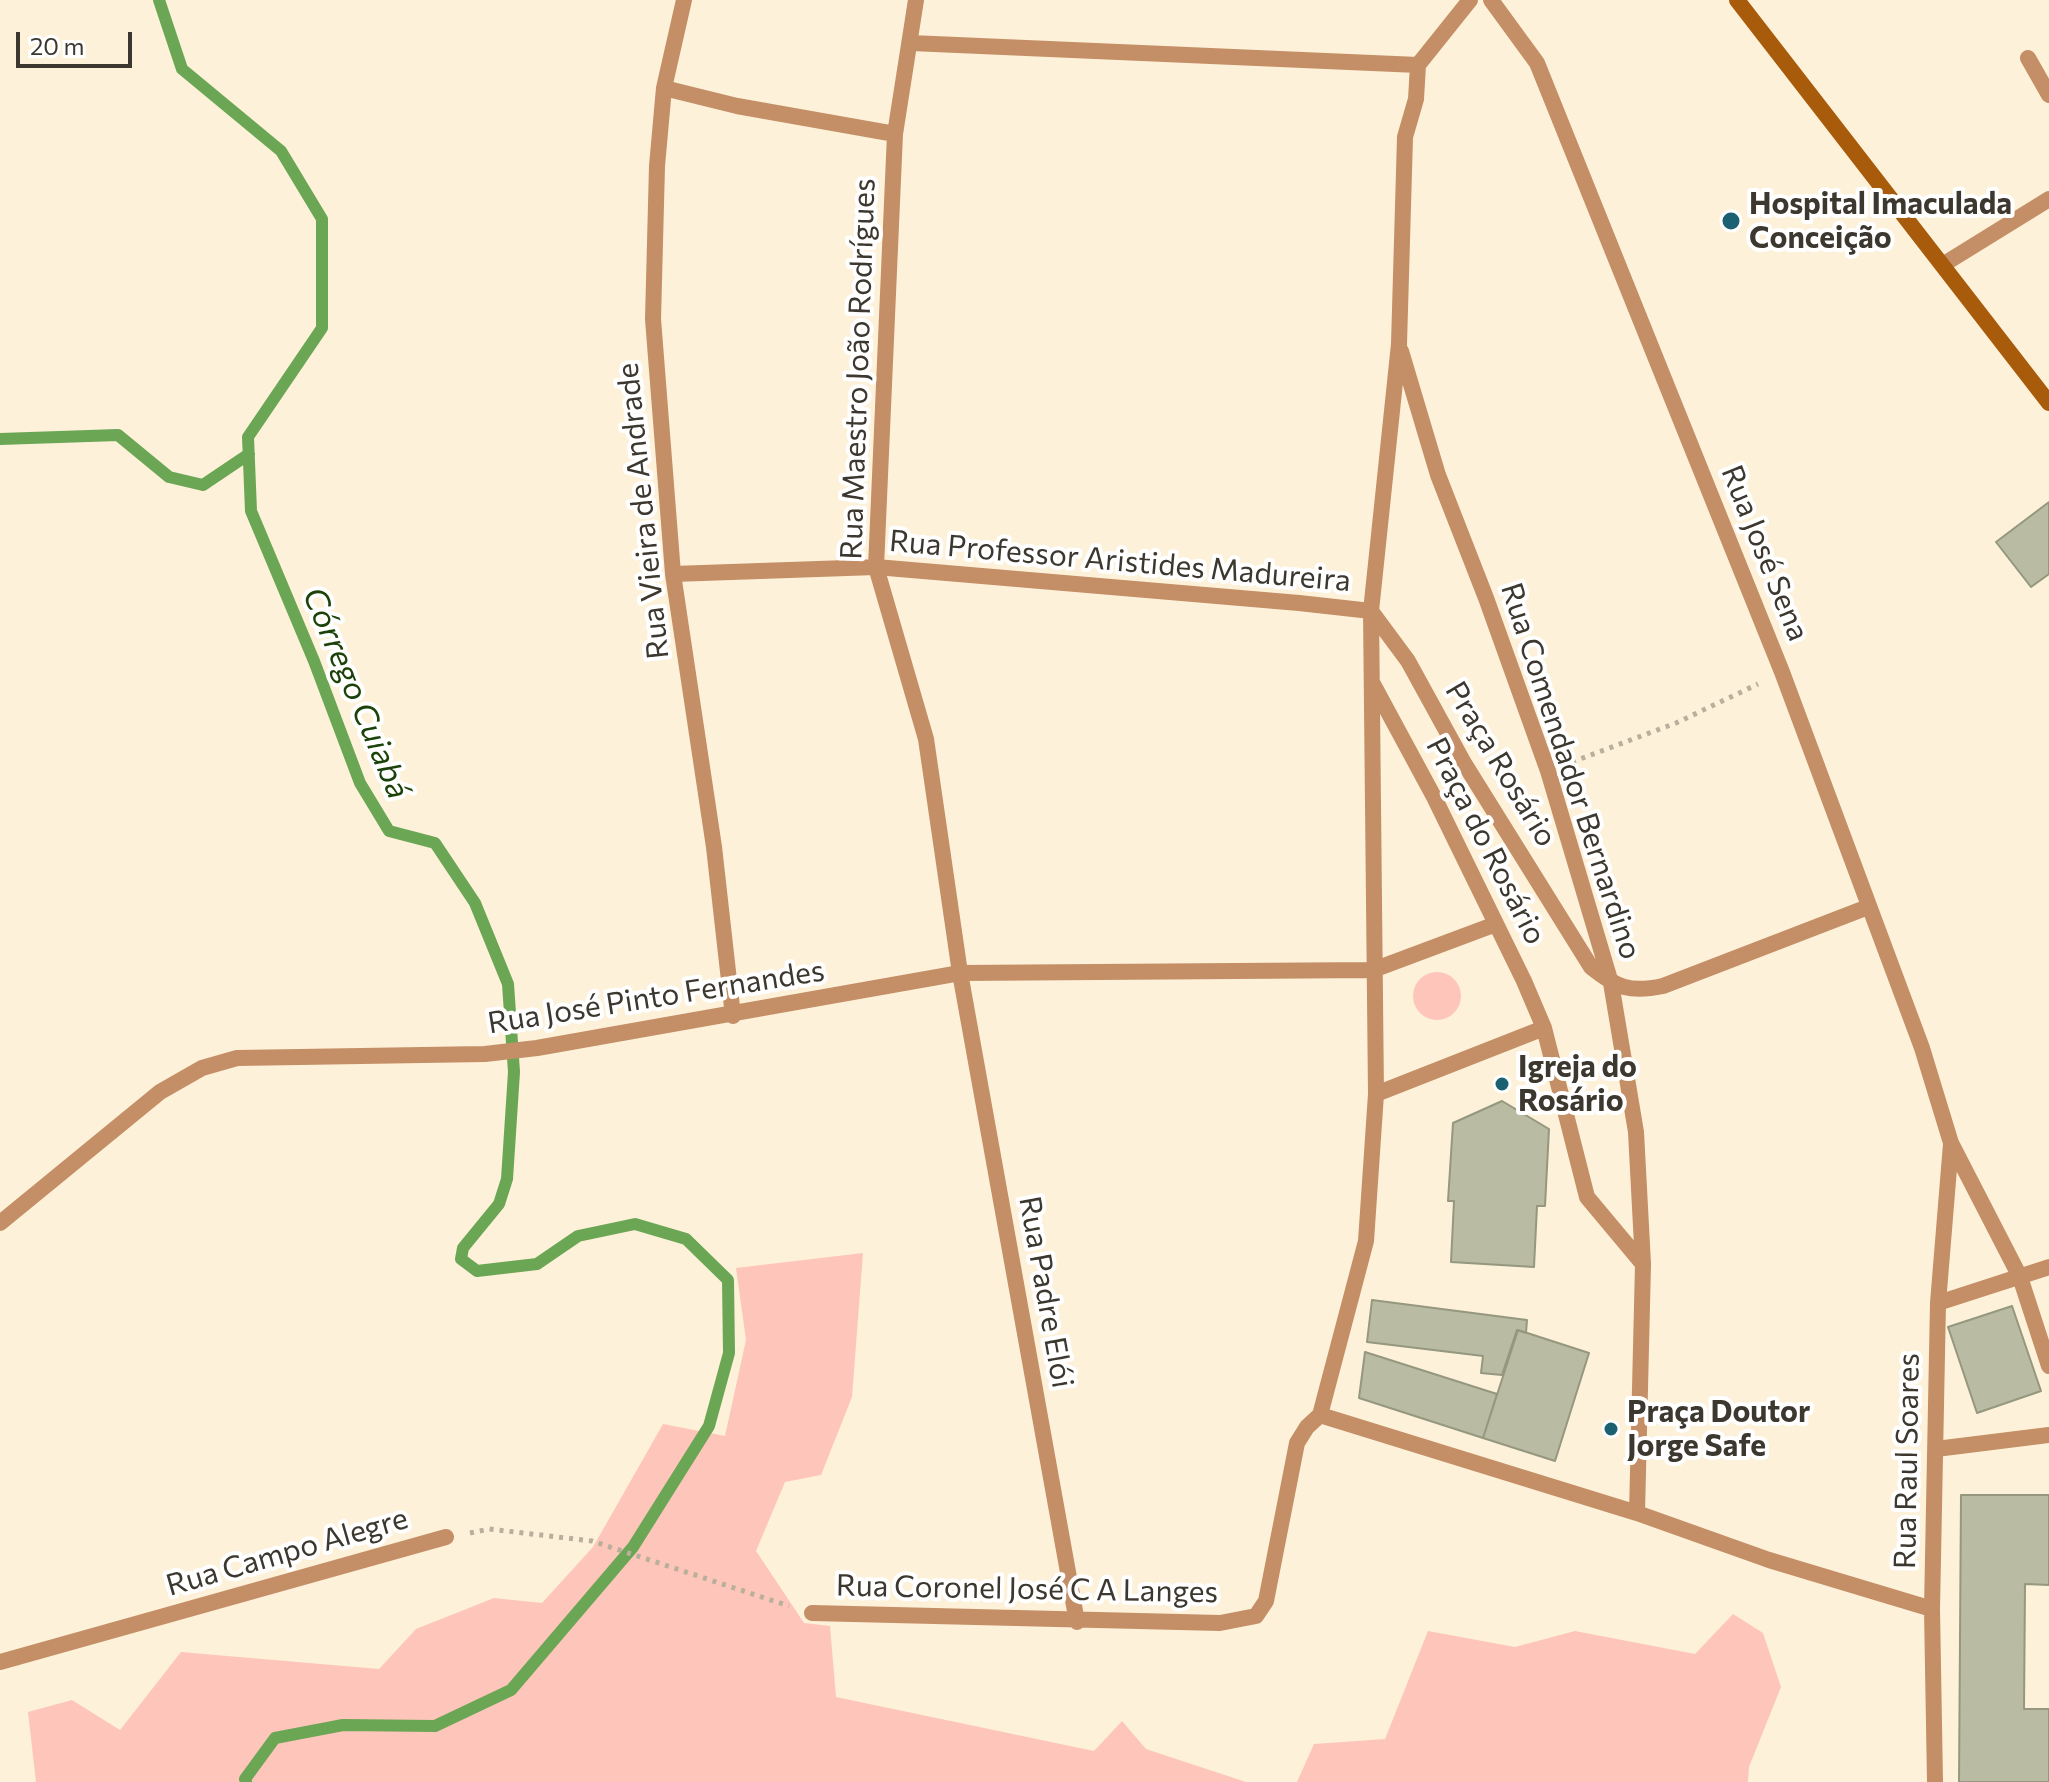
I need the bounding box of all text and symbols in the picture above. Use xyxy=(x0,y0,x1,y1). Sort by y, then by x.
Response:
scale bar xyxy=(20,16,136,66)
text: 20 m xyxy=(30,31,84,60)
street label: Rua Maestro João Rodrígues xyxy=(833,178,883,560)
place label: Hospital Imaculada Conceição xyxy=(1749,186,2012,256)
marker: Hospital Imaculada Conceição xyxy=(1720,210,1742,232)
street label: Rua Vieira de Andrade xyxy=(610,361,676,661)
street label: Rua José Sena xyxy=(1713,460,1817,646)
street label: Rua Professor Aristides Madureira xyxy=(888,523,1352,599)
street label: Rua Comendador Bernardino xyxy=(1493,578,1649,964)
water label: Córrego Cuiabá xyxy=(294,582,418,804)
street label: Praça Rosário xyxy=(1438,675,1564,853)
street label: Praça do Rosário xyxy=(1418,732,1554,950)
street label: Rua José Pinto Fernandes xyxy=(485,953,827,1041)
place label: Igreja do Rosário xyxy=(1518,1049,1637,1120)
marker: Igreja do Rosário xyxy=(1493,1075,1511,1093)
street label: Rua Padre Elói xyxy=(1011,1193,1081,1391)
street label: Rua Raul Soares xyxy=(1887,1353,1927,1569)
place label: Praça Doutor Jorge Safe xyxy=(1627,1394,1810,1464)
marker: Praça Doutor Jorge Safe xyxy=(1602,1420,1620,1438)
street label: Rua Campo Alegre xyxy=(162,1500,412,1604)
street label: Rua Coronel José C A Langes xyxy=(836,1568,1218,1610)

